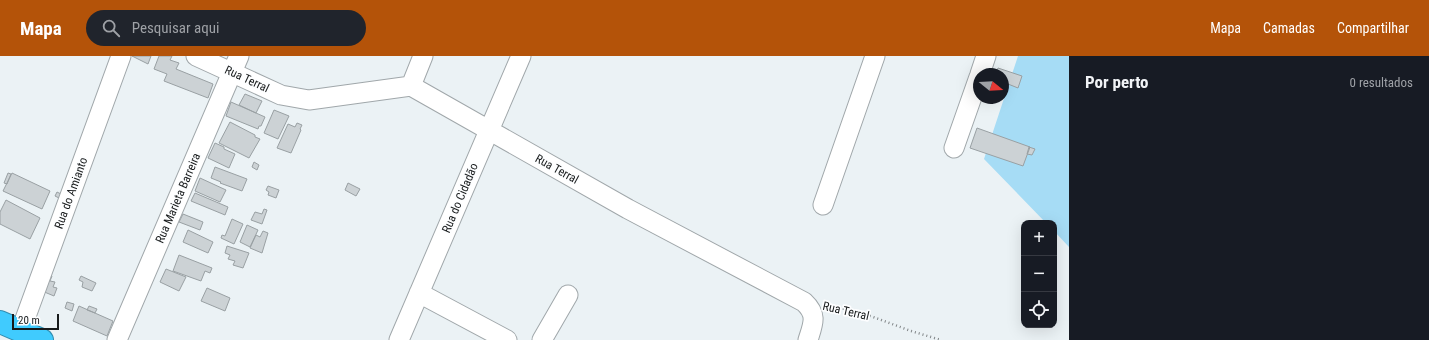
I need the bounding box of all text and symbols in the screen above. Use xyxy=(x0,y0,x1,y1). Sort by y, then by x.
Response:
search box xyxy=(86,10,366,46)
text: Mapa xyxy=(20,17,62,40)
icon: search xyxy=(100,17,122,39)
text: Pesquisar aqui xyxy=(132,19,219,37)
text: Mapa xyxy=(1210,20,1241,36)
text: Camadas xyxy=(1263,20,1315,36)
text: Compartilhar xyxy=(1337,20,1409,36)
street label: Rua Terral xyxy=(223,63,271,95)
north arrow xyxy=(973,68,1009,104)
text: Por perto xyxy=(1085,72,1149,92)
text: 0 resultados xyxy=(1349,75,1413,90)
street label: Rua Marieta Barreira xyxy=(153,151,203,245)
street label: Rua Terral xyxy=(533,151,581,187)
street label: Rua do Amianto xyxy=(52,155,90,231)
street label: Rua do Cidadão xyxy=(439,161,481,235)
map controls xyxy=(1021,220,1057,328)
button: + xyxy=(1021,220,1057,256)
button: − xyxy=(1021,256,1057,292)
button: locate xyxy=(1021,292,1057,328)
street label: Rua Terral xyxy=(821,299,871,323)
scale bar xyxy=(12,312,59,331)
text: 20 m xyxy=(18,314,40,327)

